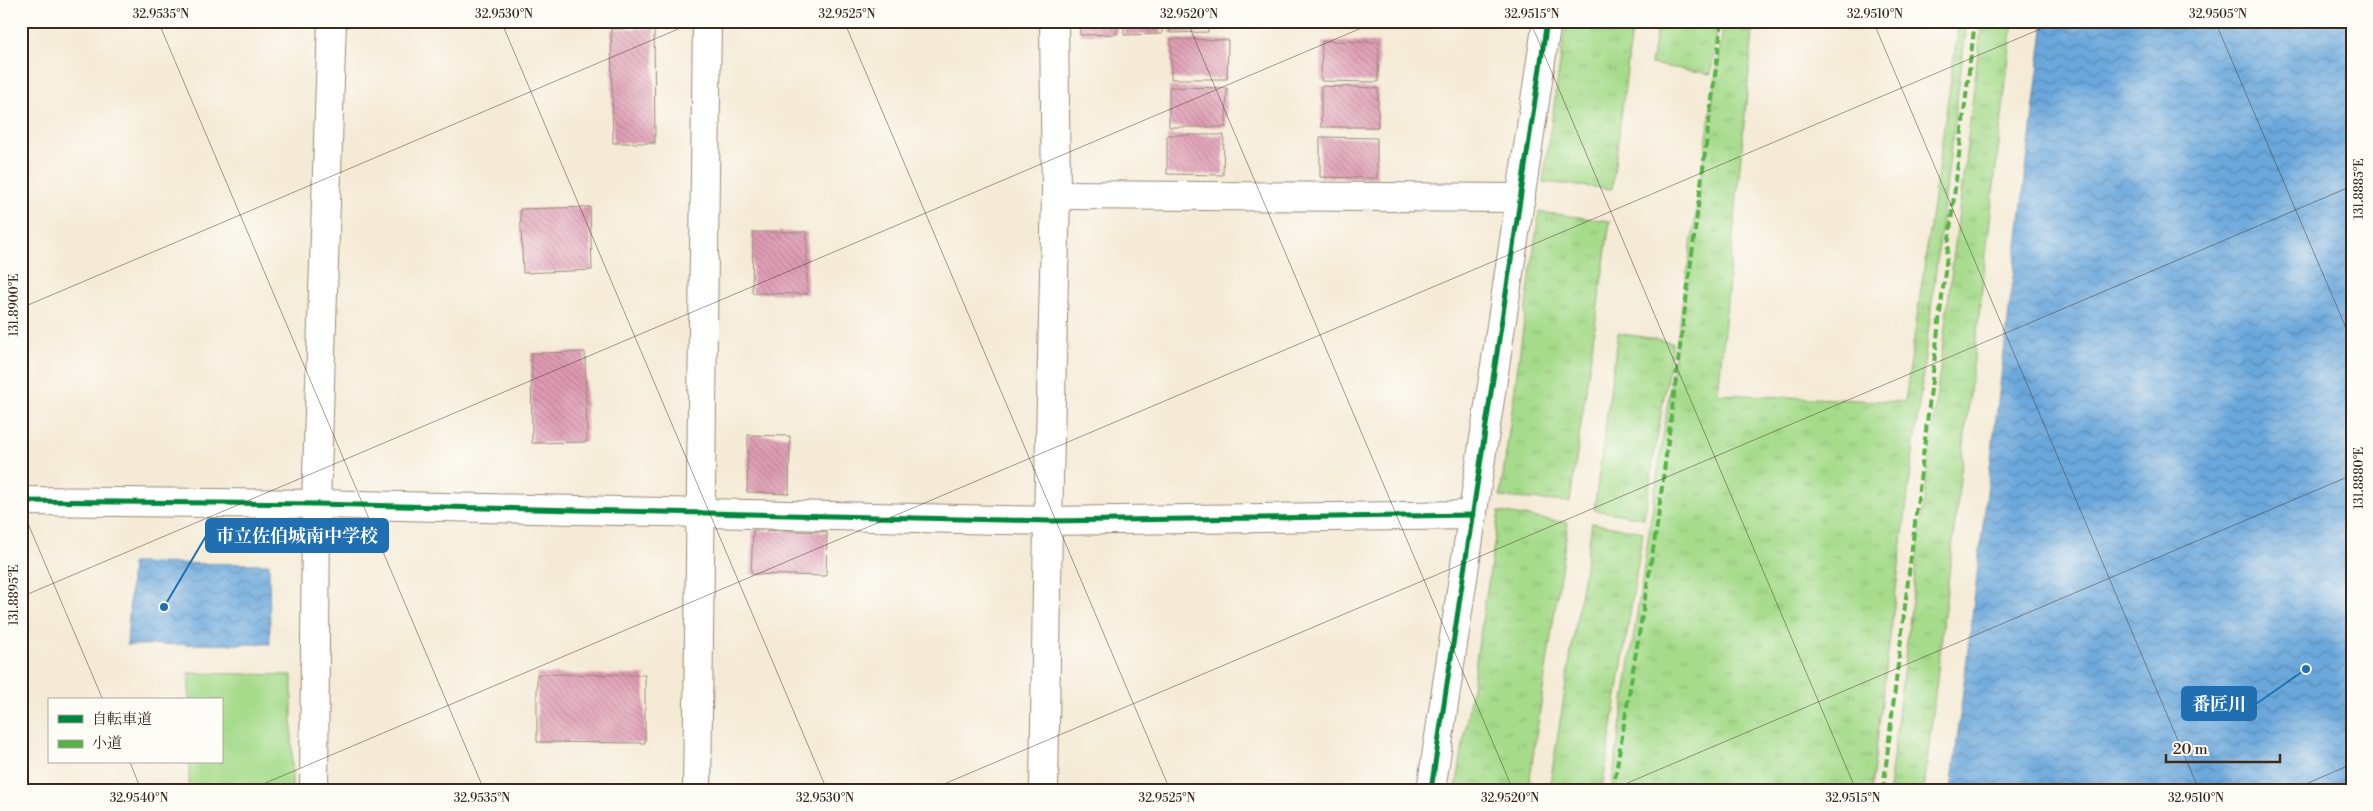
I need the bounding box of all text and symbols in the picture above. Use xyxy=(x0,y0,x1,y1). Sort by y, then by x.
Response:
text: 32.9535°N xyxy=(133,7,189,22)
text: 32.9530°N xyxy=(475,7,533,22)
text: 32.9525°N xyxy=(819,7,875,22)
text: 32.9520°N xyxy=(1160,7,1218,22)
text: 32.9515°N xyxy=(1504,7,1560,22)
text: 32.9510°N xyxy=(1847,7,1903,22)
text: 32.9505°N xyxy=(2189,7,2247,22)
text: 131.8885°E xyxy=(2352,159,2367,219)
text: 131.8900°E xyxy=(7,274,22,336)
text: 131.8880°E xyxy=(2352,447,2367,509)
callout: 市立佐伯城南中学校 xyxy=(206,519,388,552)
text: 市立佐伯城南中学校 xyxy=(216,525,378,548)
text: 131.8895°E xyxy=(7,565,22,625)
callout: 番匠川 xyxy=(2182,687,2256,720)
text: 番匠川 xyxy=(2192,693,2246,716)
legend xyxy=(48,698,222,764)
text: 自転車道 xyxy=(92,710,152,729)
scale bar xyxy=(2166,731,2279,763)
text: 小道 xyxy=(92,734,122,753)
text: 20 m xyxy=(2173,740,2208,759)
text: 32.9540°N xyxy=(110,791,168,806)
text: 32.9535°N xyxy=(454,791,510,806)
text: 32.9530°N xyxy=(796,791,854,806)
text: 32.9525°N xyxy=(1139,791,1195,806)
text: 32.9520°N xyxy=(1481,791,1539,806)
text: 32.9515°N xyxy=(1825,791,1881,806)
text: 32.9510°N xyxy=(2168,791,2224,806)

